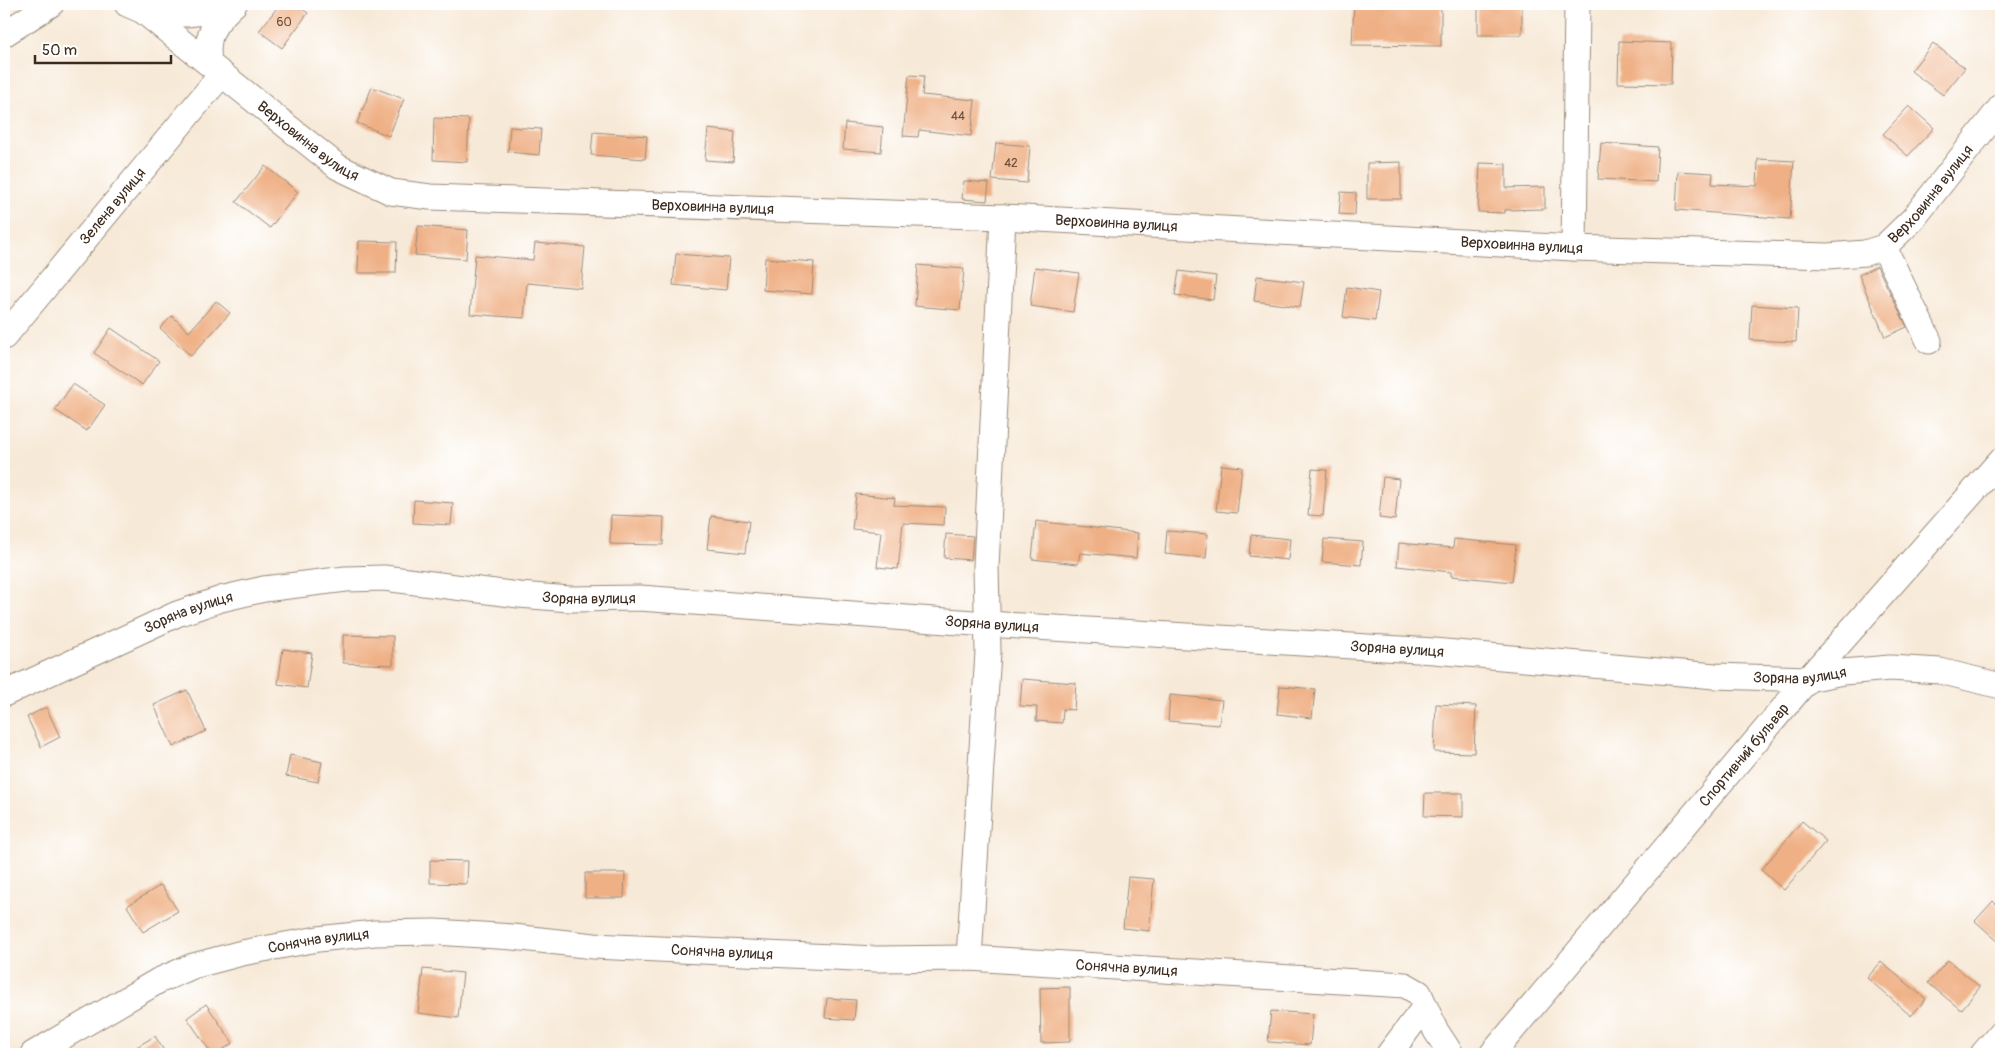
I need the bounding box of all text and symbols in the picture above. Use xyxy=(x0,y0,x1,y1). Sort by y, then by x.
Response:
house number: 60 xyxy=(276,15,292,30)
scale bar xyxy=(35,32,171,64)
text: 50 m xyxy=(42,41,77,60)
street label: Верховинна вулиця xyxy=(253,97,362,186)
house number: 44 xyxy=(951,109,965,124)
street label: Верховинна вулиця xyxy=(1884,141,1977,248)
house number: 42 xyxy=(1004,156,1018,171)
street label: Зелена вулиця xyxy=(75,164,150,249)
street label: Верховинна вулиця xyxy=(651,196,774,219)
street label: Верховинна вулиця xyxy=(1055,211,1178,236)
street label: Верховинна вулиця xyxy=(1460,233,1583,258)
street label: Зоряна вулиця xyxy=(141,588,235,638)
street label: Зоряна вулиця xyxy=(541,588,636,609)
street label: Зоряна вулиця xyxy=(944,612,1039,637)
street label: Зоряна вулиця xyxy=(1350,637,1445,662)
street label: Зоряна вулиця xyxy=(1753,663,1848,689)
street label: Спортивний бульвар xyxy=(1695,700,1793,811)
street label: Сонячна вулиця xyxy=(266,925,370,958)
street label: Сонячна вулиця xyxy=(671,941,773,964)
street label: Сонячна вулиця xyxy=(1075,956,1178,981)

